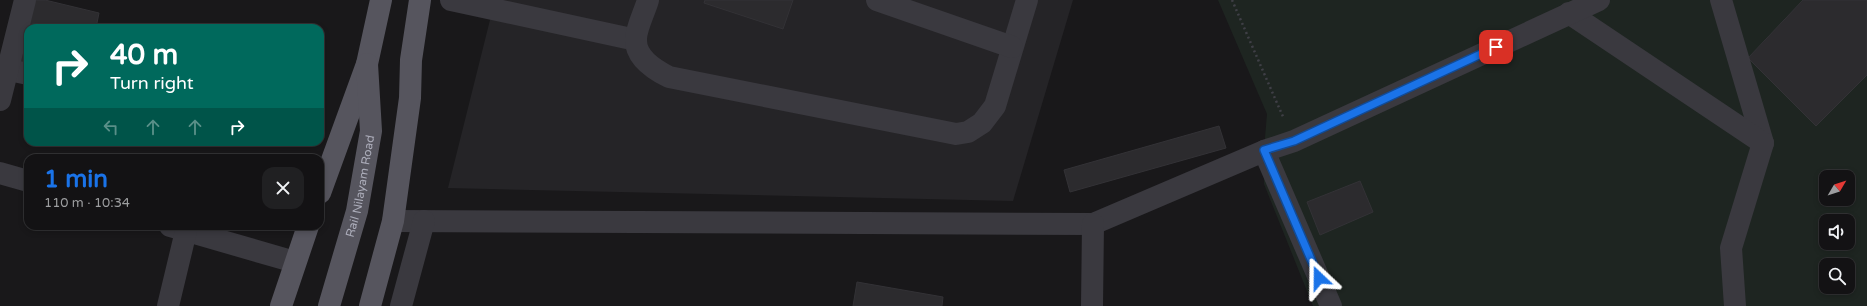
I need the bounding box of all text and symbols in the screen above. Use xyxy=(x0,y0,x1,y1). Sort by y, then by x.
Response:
pin xyxy=(1479,30,1513,64)
icon: arrive xyxy=(1485,36,1507,58)
text: 40 m xyxy=(110,38,178,72)
icon: right xyxy=(44,40,96,92)
text: Turn right xyxy=(110,72,194,94)
icon: left xyxy=(100,116,122,138)
icon: ahead xyxy=(142,116,164,138)
icon: ahead xyxy=(184,116,206,138)
icon: right xyxy=(226,116,248,138)
street label: Rail Nilayam Road xyxy=(343,134,377,239)
text: 1 min xyxy=(44,165,108,194)
button: close xyxy=(262,167,304,209)
north arrow xyxy=(1819,170,1855,206)
map controls xyxy=(1819,170,1855,294)
text: 110 m · 10:34 xyxy=(44,195,130,211)
button: sound xyxy=(1819,214,1855,250)
position arrow xyxy=(1298,257,1340,299)
button: search xyxy=(1819,258,1855,294)

